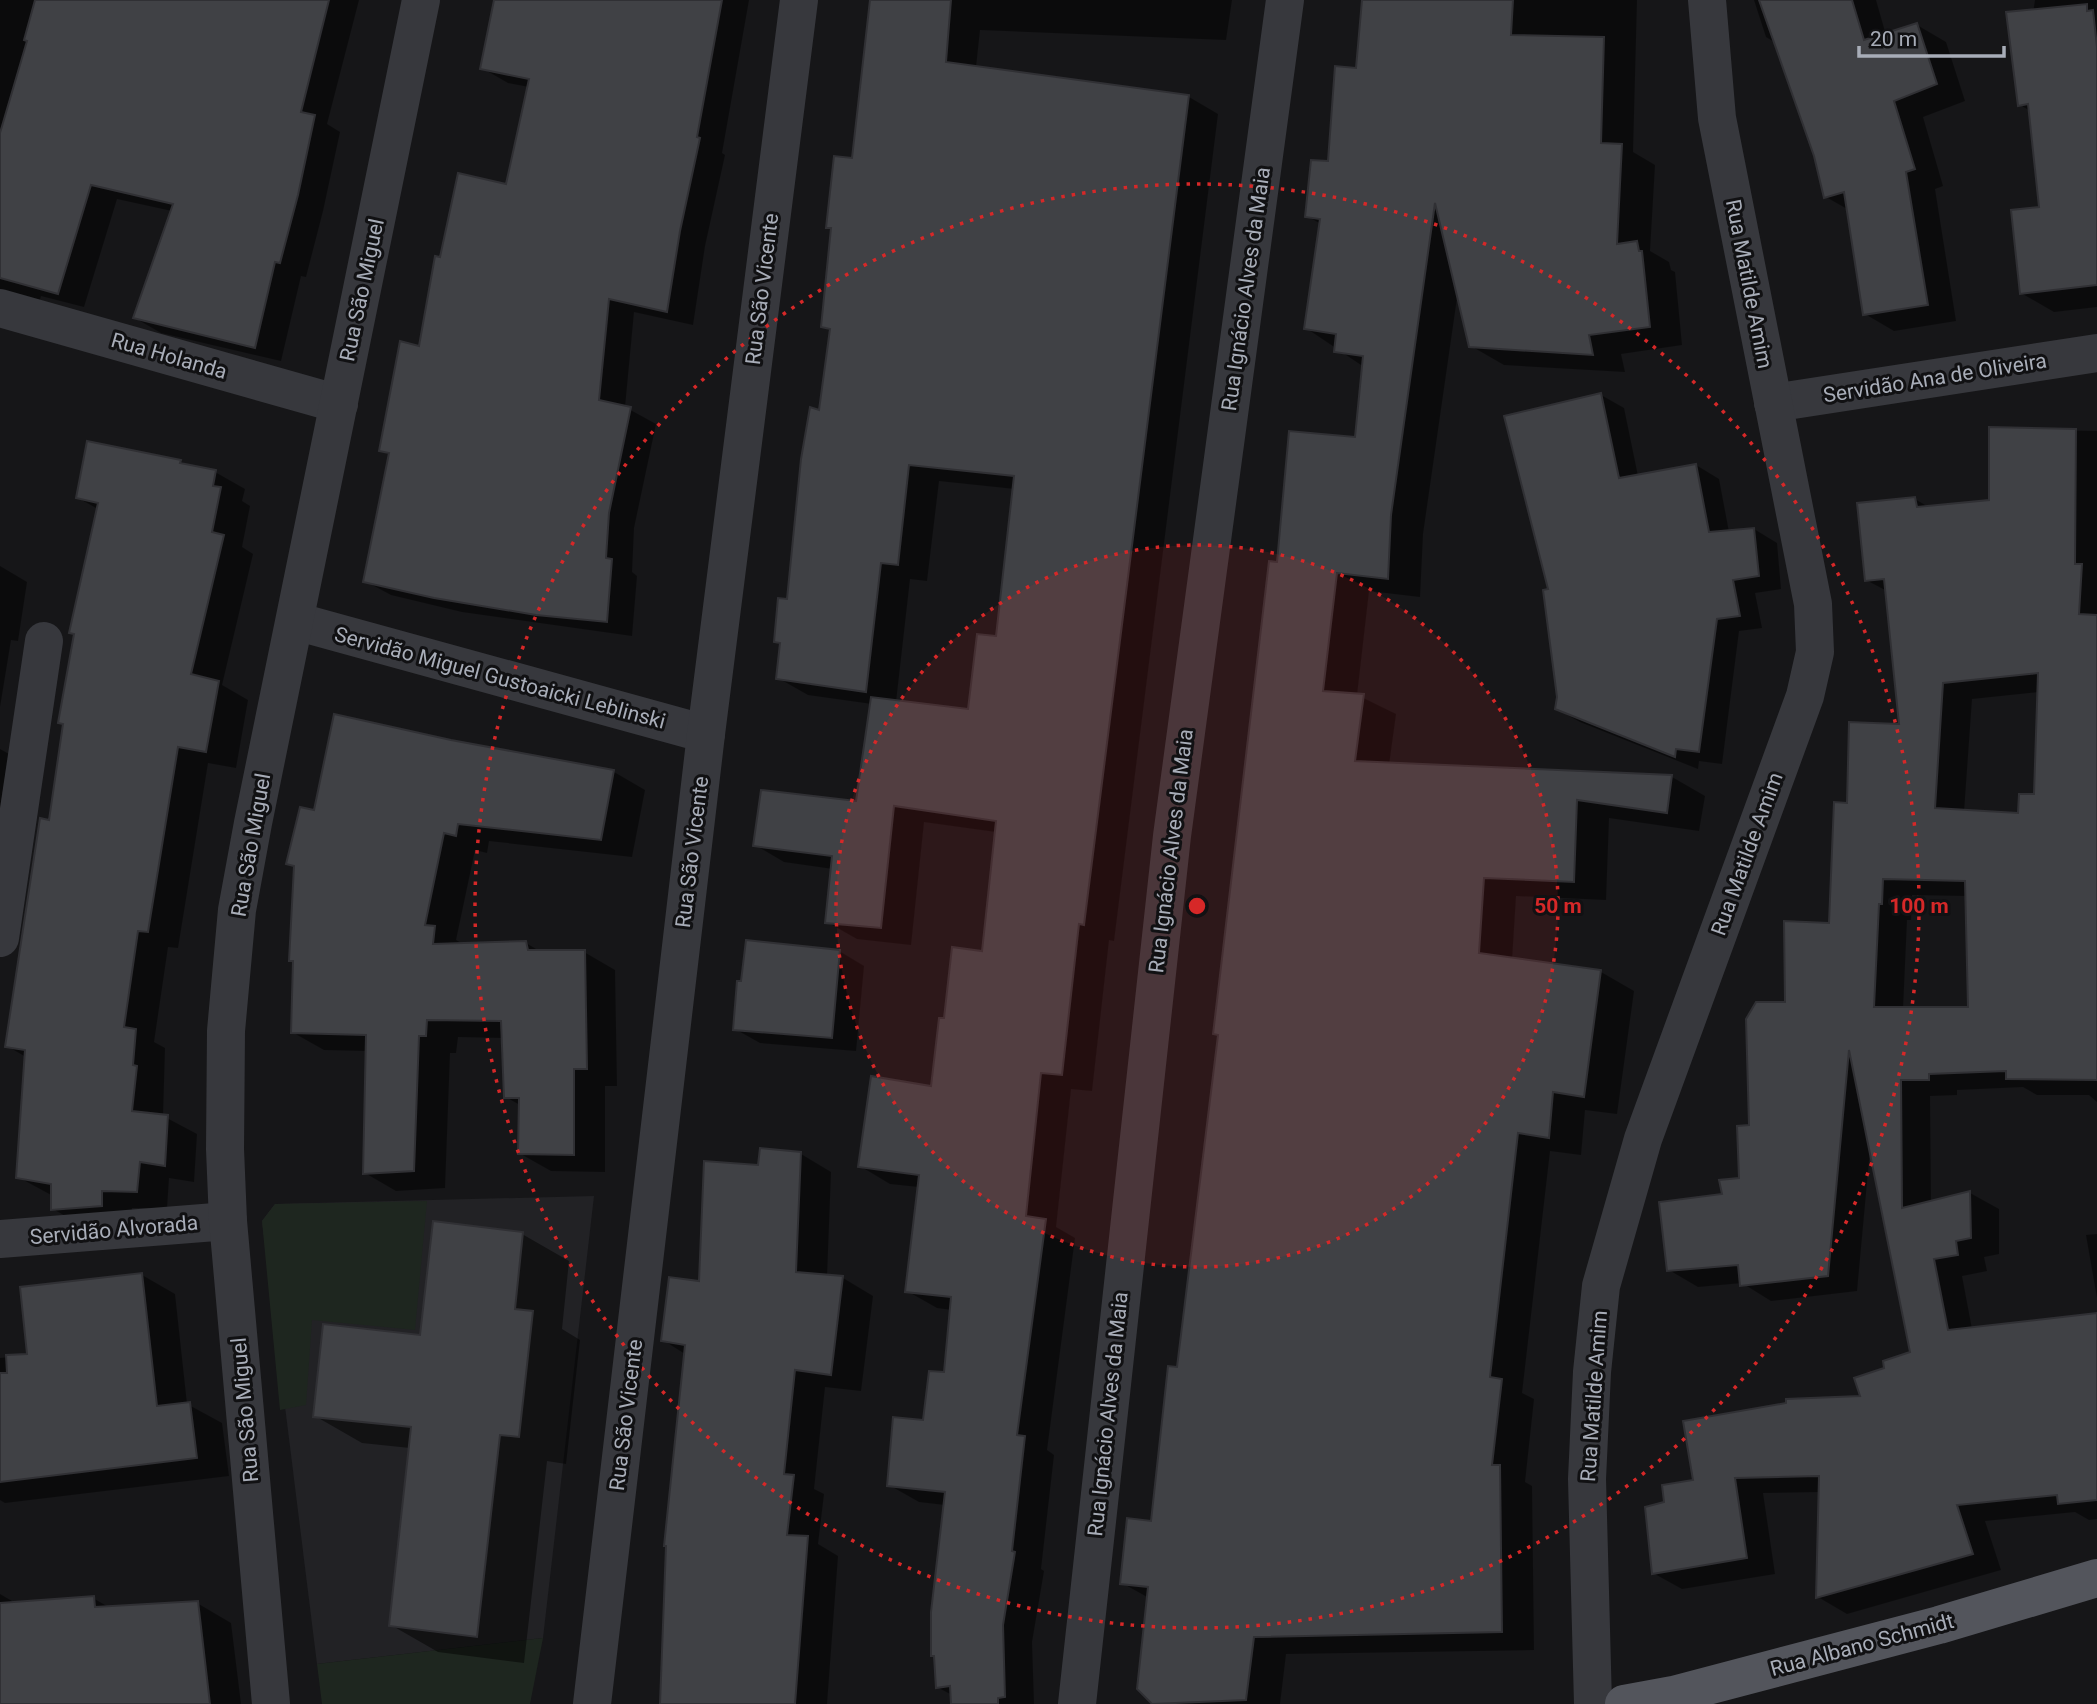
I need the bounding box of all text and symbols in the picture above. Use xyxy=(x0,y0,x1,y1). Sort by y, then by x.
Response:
scale bar xyxy=(1859,14,2004,58)
text: 20 m xyxy=(1870,27,1917,51)
street label: Rua Ignácio Alves da Maia xyxy=(1217,166,1275,412)
street label: Rua Matilde Amim xyxy=(1721,197,1777,371)
street label: Rua São Vicente xyxy=(741,212,783,366)
street label: Rua São Miguel xyxy=(335,216,389,364)
street label: Rua Holanda xyxy=(108,328,230,384)
street label: Servidão Ana de Oliveira xyxy=(1822,348,2048,408)
street label: Servidão Miguel Gustoaicki Leblinski xyxy=(332,622,668,734)
street label: Rua Ignácio Alves da Maia xyxy=(1144,728,1198,974)
street label: Rua Matilde Amim xyxy=(1706,769,1788,939)
street label: Rua São Miguel xyxy=(227,771,275,919)
street label: Rua São Vicente xyxy=(671,775,713,929)
centre of rings xyxy=(1185,894,1209,918)
text: 50 m xyxy=(1534,894,1582,918)
text: 100 m xyxy=(1889,894,1949,918)
street label: Servidão Alvorada xyxy=(29,1211,199,1249)
street label: Rua Ignácio Alves da Maia xyxy=(1083,1291,1133,1537)
street label: Rua Matilde Amim xyxy=(1576,1309,1612,1483)
street label: Rua São Miguel xyxy=(227,1337,263,1483)
street label: Rua São Vicente xyxy=(605,1338,647,1492)
street label: Rua Albano Schmidt xyxy=(1768,1609,1957,1681)

